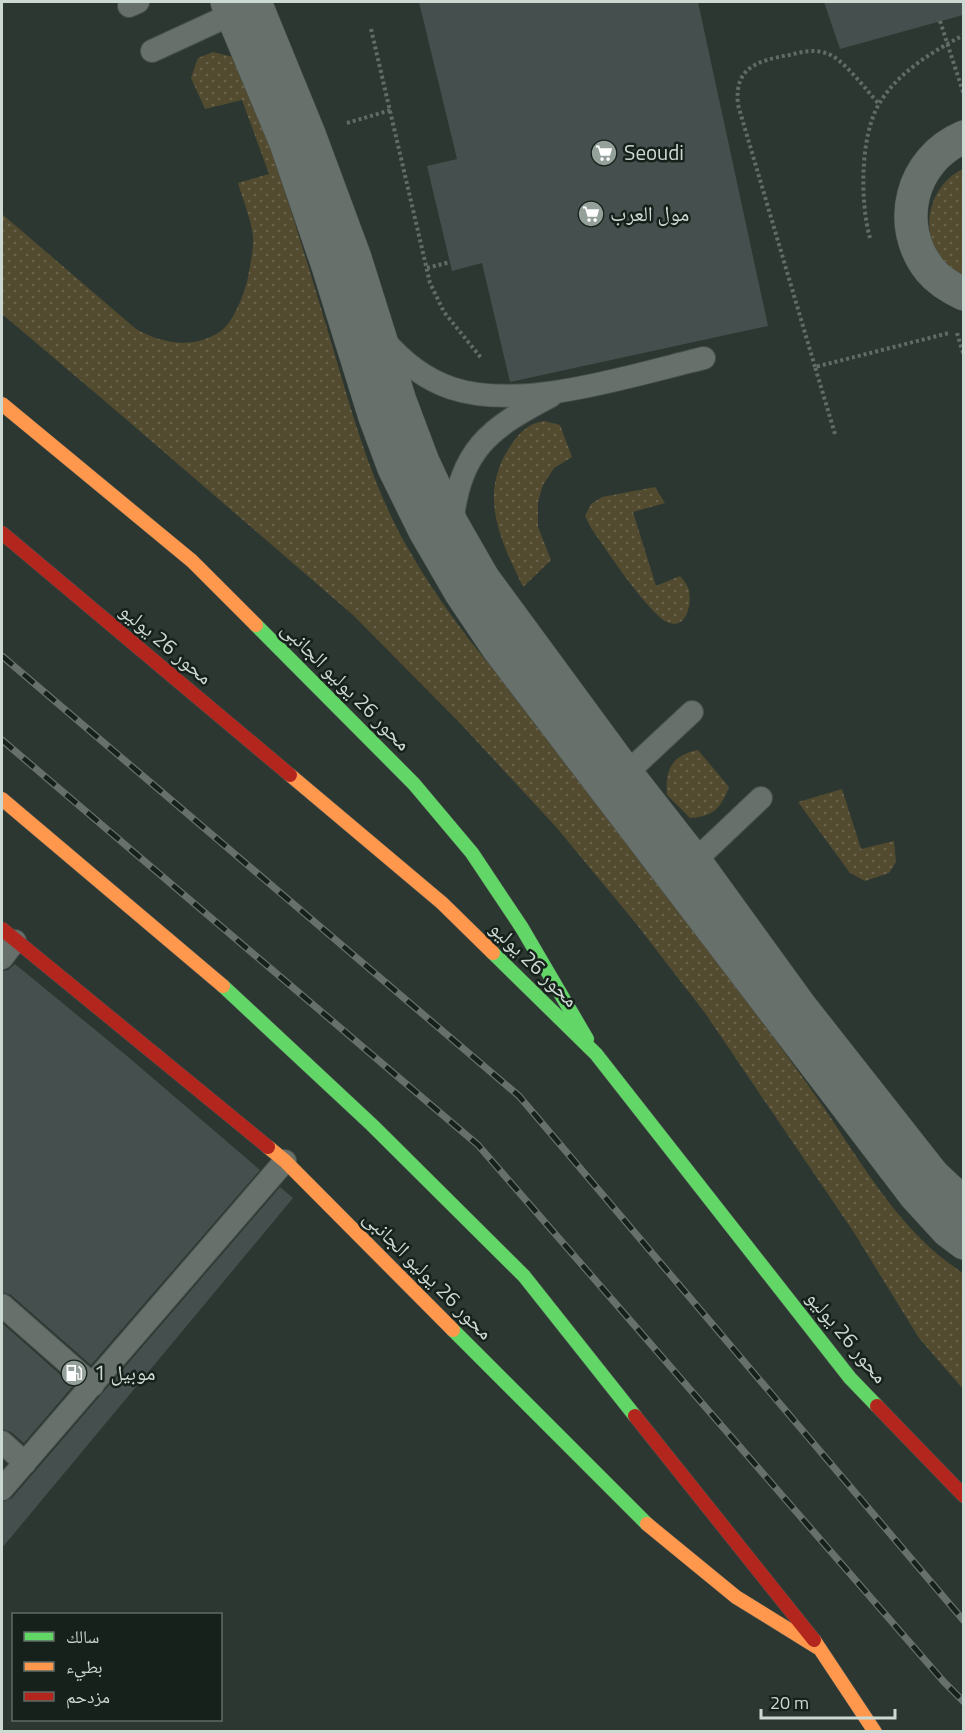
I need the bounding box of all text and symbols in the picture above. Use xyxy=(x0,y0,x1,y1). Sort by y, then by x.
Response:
place label: Seoudi xyxy=(624,136,684,168)
supermarket icon: Seoudi xyxy=(589,138,619,168)
place label: مول العرب xyxy=(610,197,689,229)
supermarket icon: مول العرب xyxy=(576,199,606,229)
street label: محور 26 يوليو xyxy=(113,595,220,692)
street label: محور 26 يوليو الجانبى xyxy=(274,613,419,758)
street label: محور 26 يوليو xyxy=(483,912,587,1014)
street label: محور 26 يوليو الجانبى xyxy=(356,1202,501,1347)
street label: محور 26 يوليو xyxy=(799,1283,896,1390)
place label: موبيل 1 xyxy=(94,1356,156,1388)
fuel station icon: موبيل 1 xyxy=(59,1358,89,1388)
legend xyxy=(12,1613,222,1721)
text: سالك xyxy=(66,1623,99,1650)
text: بطيء xyxy=(66,1653,103,1682)
scale bar xyxy=(761,1682,894,1720)
text: مزدحم xyxy=(66,1683,110,1710)
text: 20 m xyxy=(770,1689,809,1716)

